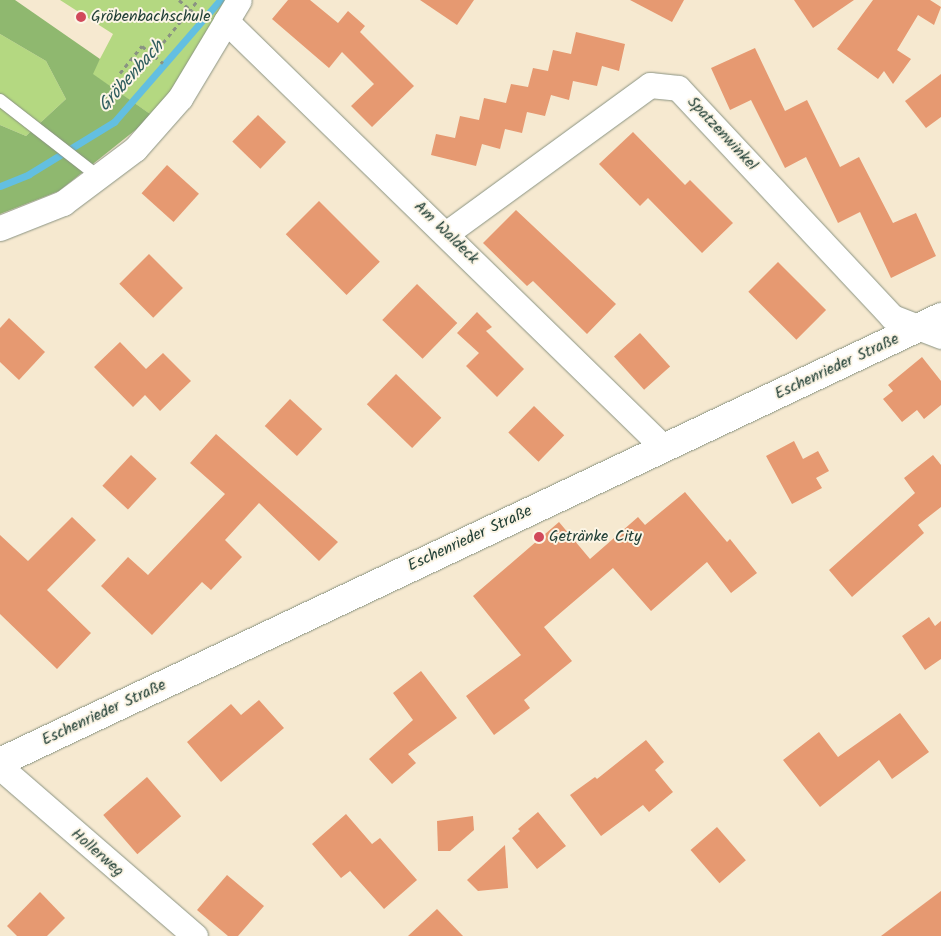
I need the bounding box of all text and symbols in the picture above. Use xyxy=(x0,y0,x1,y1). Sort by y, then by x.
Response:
place label: Gröbenbachschule xyxy=(91,7,210,27)
marker: Gröbenbachschule xyxy=(75,11,87,23)
water label: Gröbenbach xyxy=(95,37,169,117)
street label: Spatzenwinkel xyxy=(683,93,761,175)
street label: Am Waldeck xyxy=(410,197,482,269)
street label: Eschenrieder Straße xyxy=(772,330,902,404)
street label: Eschenrieder Straße xyxy=(405,502,535,576)
place label: Getränke City xyxy=(549,527,642,547)
marker: Getränke City xyxy=(533,531,545,543)
street label: Eschenrieder Straße xyxy=(39,676,169,750)
street label: Hollerweg xyxy=(67,825,127,881)

